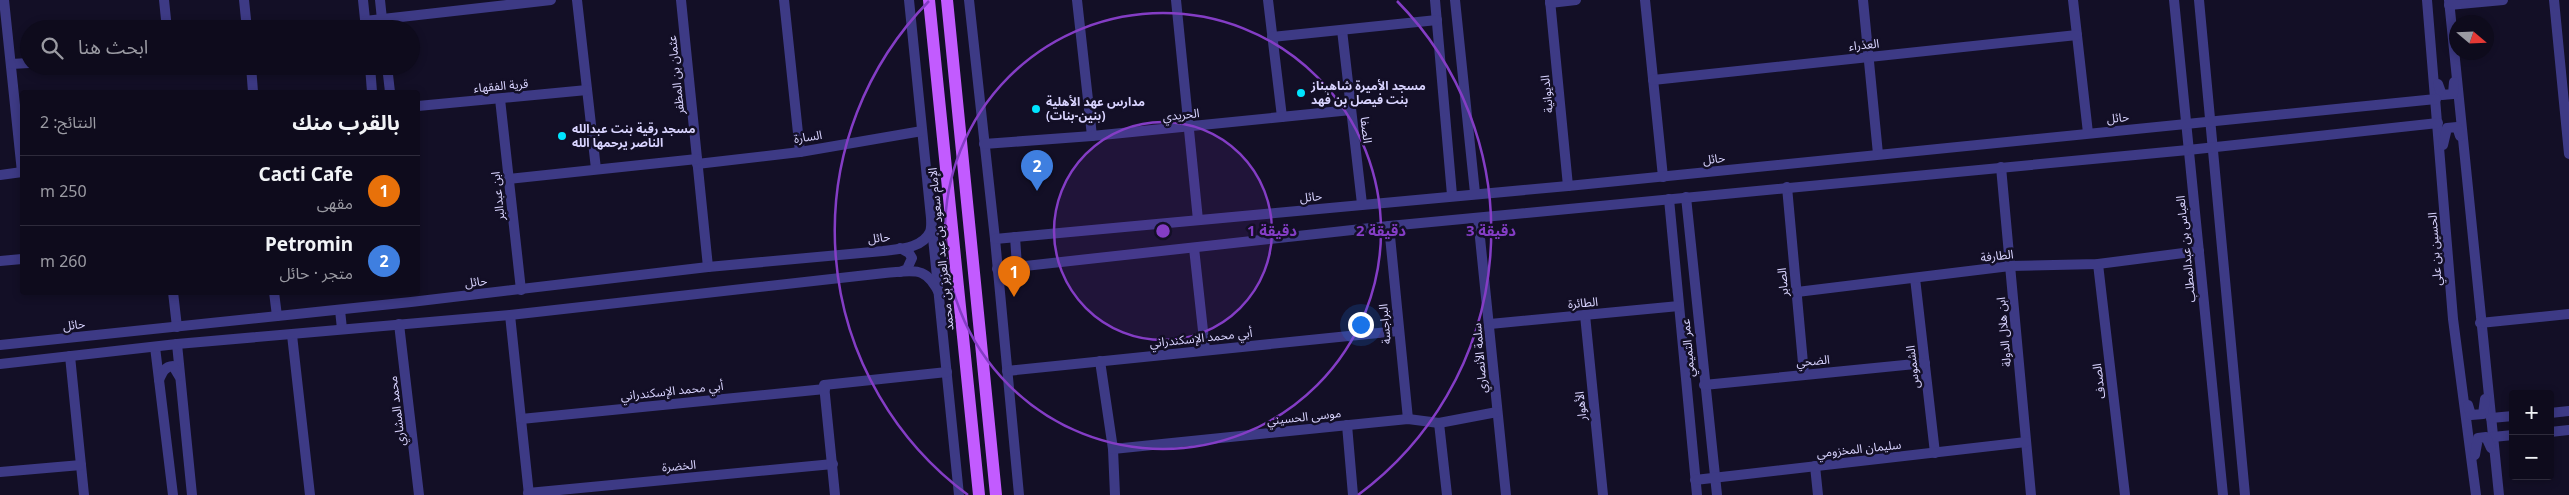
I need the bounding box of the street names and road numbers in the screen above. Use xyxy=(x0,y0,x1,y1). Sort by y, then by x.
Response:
street label: العذراء xyxy=(1848,34,1880,55)
street label: عثمان بن المظفر xyxy=(663,35,688,116)
street label: الديوانية xyxy=(1536,74,1557,114)
street label: قرية الفقهاء xyxy=(473,75,529,96)
street label: الحريدي xyxy=(1162,104,1201,127)
street label: حائل xyxy=(2106,108,2130,127)
street label: الصفا xyxy=(1356,116,1377,144)
street label: السارة xyxy=(793,126,823,147)
street label: حائل xyxy=(1702,149,1726,168)
street label: الإمام سعود بن عبد العزيز بن محمد xyxy=(923,166,959,331)
street label: ابن عبدالبر xyxy=(486,170,509,222)
street label: حائل xyxy=(1299,187,1323,206)
street label: العباس بن عبدالمطلب xyxy=(2171,195,2200,303)
street label: الحسين بن علي xyxy=(2423,211,2447,286)
street label: حائل xyxy=(867,228,891,247)
street label: الطارفة xyxy=(1980,245,2014,266)
street label: الصابر xyxy=(1773,267,1792,298)
street label: حائل xyxy=(464,272,488,291)
street label: الطائرة xyxy=(1567,293,1599,312)
street label: ابن هلال الدولة xyxy=(1992,296,2015,368)
street label: البراجسة xyxy=(1374,303,1395,345)
street label: حائل xyxy=(62,315,86,334)
street label: عمر التميمي xyxy=(1676,318,1700,378)
street label: سلمة الأنصاري xyxy=(1468,322,1493,394)
street label: أبي محمد الإسكندراني xyxy=(1149,324,1254,353)
street label: الشموس xyxy=(1901,344,1924,390)
street label: الضحي xyxy=(1795,351,1831,372)
street label: الصدف xyxy=(2088,362,2109,400)
street label: محمد المشاري xyxy=(384,375,411,447)
street label: أبي محمد الإسكندراني xyxy=(620,377,725,406)
street label: الأهوار xyxy=(1570,390,1591,423)
street label: موسى الحسيني xyxy=(1266,404,1342,431)
street label: سليمان المخزومي xyxy=(1816,436,1902,463)
street label: الخضرة xyxy=(661,456,697,475)

